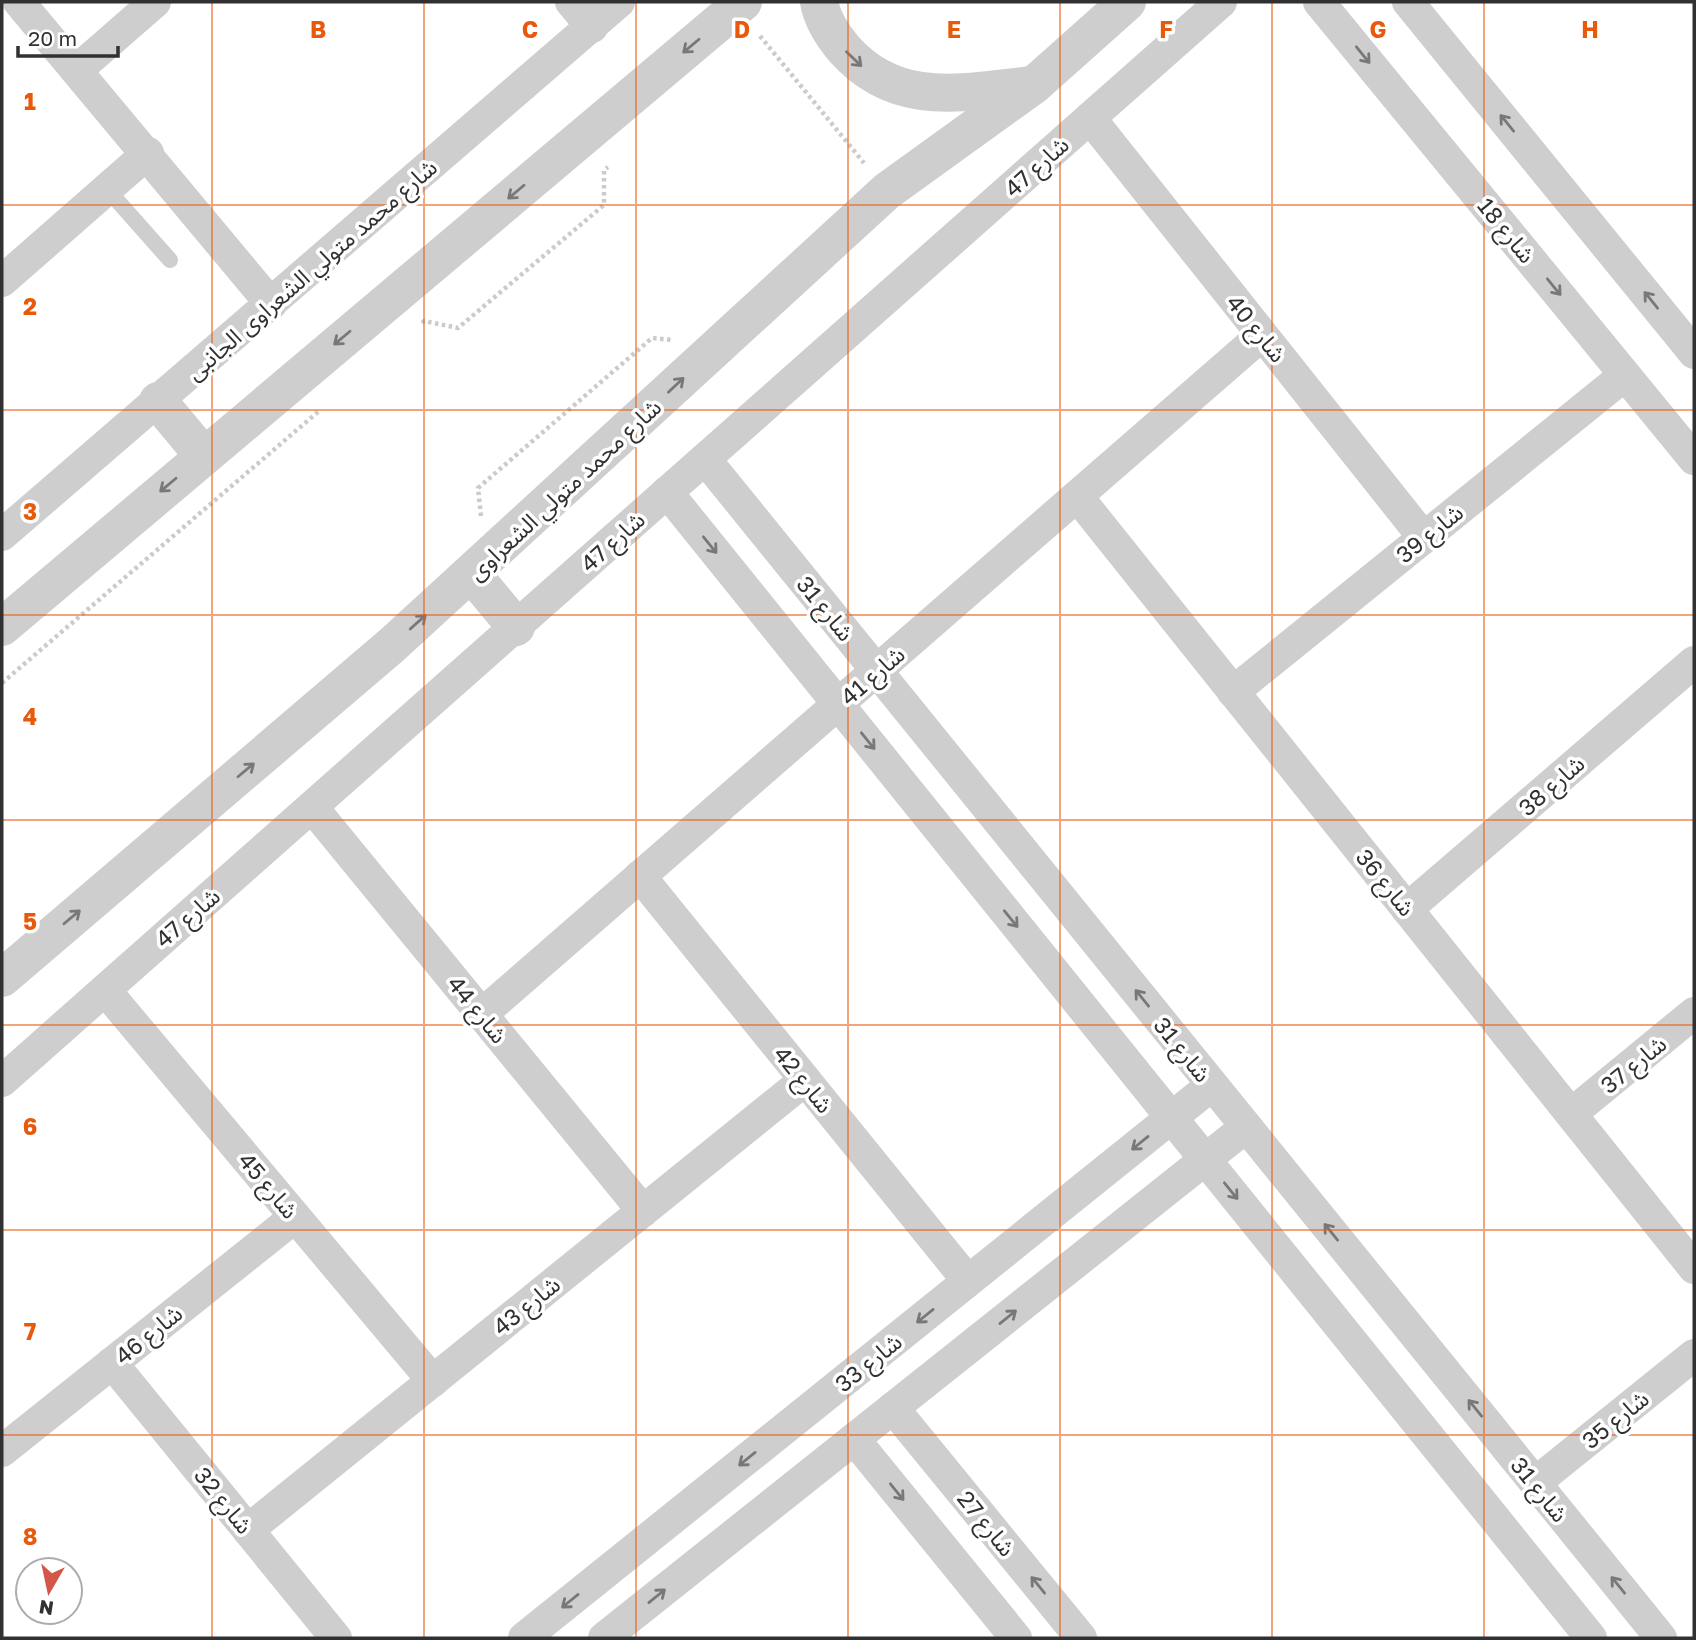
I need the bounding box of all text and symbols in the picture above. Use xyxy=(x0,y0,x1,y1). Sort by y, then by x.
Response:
scale bar xyxy=(18,14,117,58)
text: B xyxy=(310,15,326,43)
text: C xyxy=(522,15,538,43)
text: D xyxy=(734,15,750,43)
text: E xyxy=(947,15,961,43)
text: F xyxy=(1159,15,1173,43)
text: G xyxy=(1370,15,1386,43)
text: H xyxy=(1581,15,1599,43)
text: 20 m xyxy=(28,25,77,51)
one-way arrow xyxy=(682,38,700,54)
one-way arrow xyxy=(1355,45,1370,63)
one-way arrow xyxy=(845,50,862,67)
text: 1 xyxy=(24,87,36,115)
one-way arrow xyxy=(1500,115,1515,133)
street label: شارع 47 xyxy=(998,130,1077,205)
street label: شارع محمد متولي الشعراوى الجانبى xyxy=(180,152,445,389)
one-way arrow xyxy=(508,184,526,200)
street label: شارع 18 xyxy=(1469,192,1542,271)
one-way arrow xyxy=(1546,278,1561,296)
street label: شارع 40 xyxy=(1218,289,1293,370)
one-way arrow xyxy=(1643,291,1659,309)
text: 2 xyxy=(23,292,37,320)
one-way arrow xyxy=(333,330,351,346)
one-way arrow xyxy=(667,377,684,394)
street label: شارع محمد متولي الشعراوى xyxy=(462,392,669,589)
one-way arrow xyxy=(159,477,177,493)
text: 3 xyxy=(23,497,37,525)
street label: شارع 39 xyxy=(1390,498,1471,572)
street label: شارع 47 xyxy=(574,505,653,580)
one-way arrow xyxy=(702,536,718,554)
street label: شارع 31 xyxy=(788,570,861,649)
one-way arrow xyxy=(409,614,427,630)
street label: شارع 41 xyxy=(834,640,912,713)
text: 4 xyxy=(23,702,37,730)
one-way arrow xyxy=(860,732,876,750)
street label: شارع 38 xyxy=(1512,749,1592,824)
one-way arrow xyxy=(236,762,254,778)
street label: شارع 36 xyxy=(1347,843,1421,924)
street label: شارع 47 xyxy=(149,881,228,956)
text: 5 xyxy=(23,907,37,935)
one-way arrow xyxy=(1003,909,1019,927)
one-way arrow xyxy=(63,910,81,925)
street label: شارع 44 xyxy=(439,970,514,1051)
one-way arrow xyxy=(1134,989,1150,1007)
street label: شارع 31 xyxy=(1145,1011,1218,1090)
street label: شارع 37 xyxy=(1595,1029,1674,1102)
street label: شارع 42 xyxy=(765,1040,839,1121)
text: 6 xyxy=(23,1112,37,1140)
one-way arrow xyxy=(1132,1135,1150,1151)
street label: شارع 45 xyxy=(230,1146,305,1226)
one-way arrow xyxy=(1223,1181,1239,1199)
one-way arrow xyxy=(1324,1223,1339,1241)
street label: شارع 43 xyxy=(487,1270,568,1344)
street label: شارع 46 xyxy=(109,1298,190,1373)
one-way arrow xyxy=(916,1309,934,1324)
one-way arrow xyxy=(998,1309,1016,1324)
text: 7 xyxy=(24,1317,36,1345)
street label: شارع 33 xyxy=(829,1327,909,1400)
street label: شارع 35 xyxy=(1576,1384,1656,1457)
one-way arrow xyxy=(1467,1400,1482,1418)
one-way arrow xyxy=(739,1451,757,1467)
street label: شارع 31 xyxy=(1502,1451,1575,1530)
street label: شارع 32 xyxy=(186,1461,259,1541)
one-way arrow xyxy=(890,1482,905,1500)
street label: شارع 27 xyxy=(949,1485,1022,1564)
text: 8 xyxy=(23,1522,37,1550)
north arrow xyxy=(14,1556,84,1626)
one-way arrow xyxy=(1030,1577,1045,1595)
one-way arrow xyxy=(1610,1577,1626,1595)
one-way arrow xyxy=(648,1588,666,1603)
one-way arrow xyxy=(561,1594,580,1609)
text: N xyxy=(37,1596,55,1621)

